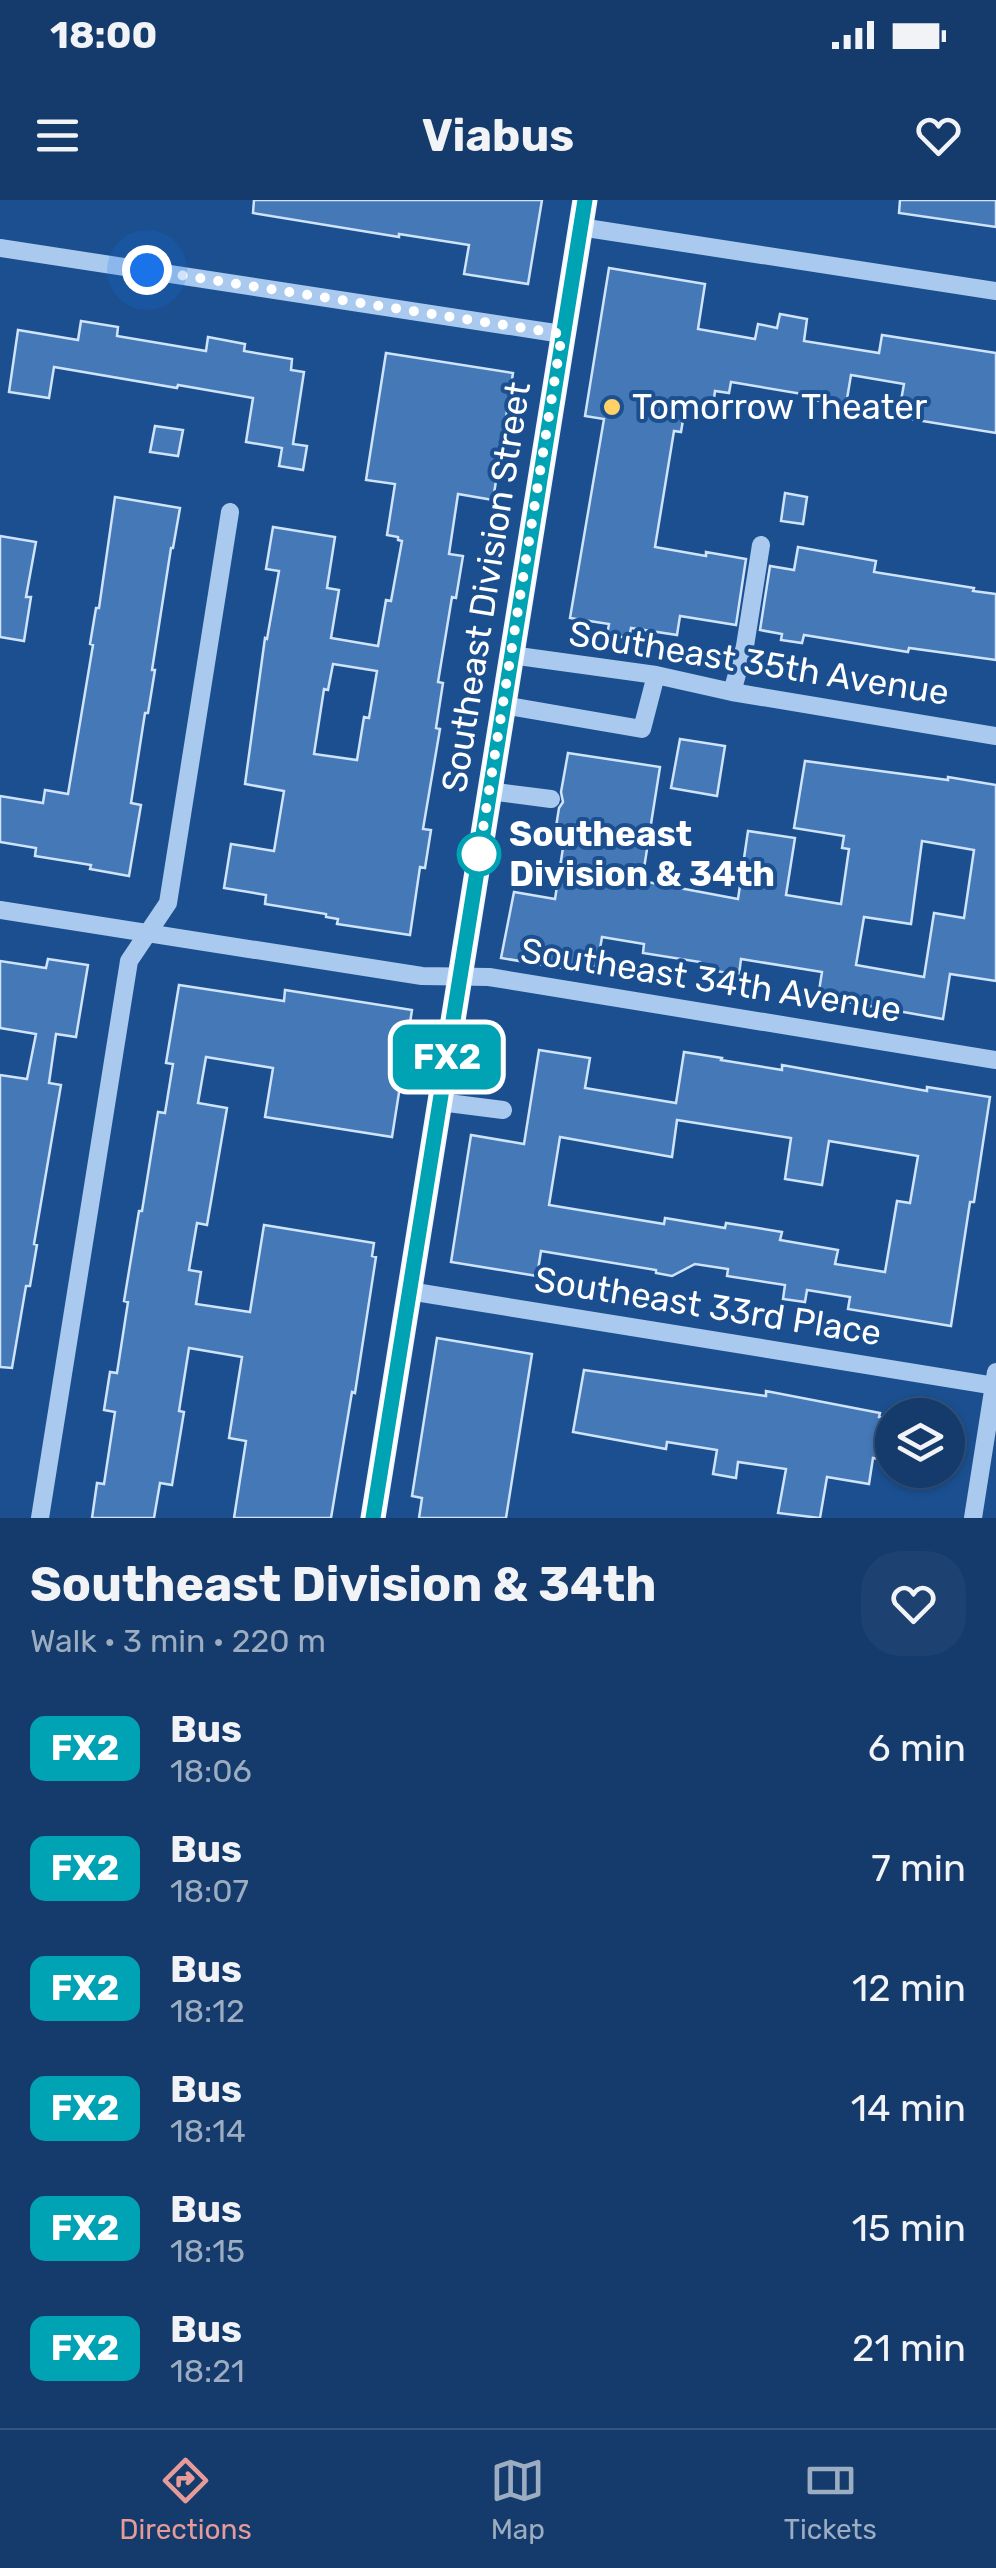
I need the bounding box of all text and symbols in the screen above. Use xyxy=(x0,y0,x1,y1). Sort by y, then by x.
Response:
text: 18:00 xyxy=(50,12,157,58)
icon: menu xyxy=(30,108,85,163)
icon: heart xyxy=(911,108,966,163)
text: Viabus xyxy=(422,109,574,162)
your location xyxy=(122,245,172,295)
street label: Southeast Division Street xyxy=(433,379,539,795)
place label: Tomorrow Theater xyxy=(632,386,927,428)
marker: Tomorrow Theater xyxy=(601,396,623,418)
street label: Southeast 35th Avenue xyxy=(566,612,952,714)
place label: Southeast Division & 34th xyxy=(509,813,775,895)
marker: Southeast Division & 34th xyxy=(458,833,500,875)
street label: Southeast 34th Avenue xyxy=(518,929,904,1031)
line badge: FX2 xyxy=(390,1024,504,1090)
text: FX2 xyxy=(413,1036,481,1078)
street label: Southeast 33rd Place xyxy=(532,1258,884,1354)
map controls xyxy=(875,1398,965,1488)
button: layers xyxy=(875,1398,965,1488)
button: heart xyxy=(861,1551,966,1656)
text: Southeast Division & 34th xyxy=(30,1556,656,1613)
text: Walk · 3 min · 220 m xyxy=(30,1622,326,1660)
text: Bus xyxy=(170,1706,242,1752)
text: 6 min xyxy=(868,1725,966,1771)
text: FX2 xyxy=(51,1727,119,1769)
text: 18:06 xyxy=(170,1752,252,1790)
text: Bus xyxy=(170,1826,242,1872)
text: 7 min xyxy=(871,1845,966,1891)
text: FX2 xyxy=(51,1847,119,1889)
text: 18:07 xyxy=(170,1872,249,1910)
text: Bus xyxy=(170,1946,242,1992)
text: 12 min xyxy=(852,1965,966,2011)
text: FX2 xyxy=(51,1967,119,2009)
text: 18:12 xyxy=(170,1992,245,2030)
text: Bus xyxy=(170,2066,242,2112)
text: 14 min xyxy=(851,2085,966,2131)
text: FX2 xyxy=(51,2087,119,2129)
text: 18:14 xyxy=(170,2112,246,2150)
text: Bus xyxy=(170,2186,242,2232)
text: 15 min xyxy=(852,2205,966,2251)
text: FX2 xyxy=(51,2207,119,2249)
text: 18:15 xyxy=(170,2232,245,2270)
text: Bus xyxy=(170,2306,242,2352)
text: 21 min xyxy=(852,2325,966,2371)
text: FX2 xyxy=(51,2327,119,2369)
text: 18:21 xyxy=(170,2352,245,2390)
tab: Directions xyxy=(119,2453,252,2546)
tab: Map xyxy=(490,2453,545,2546)
tab: Tickets xyxy=(784,2453,877,2546)

